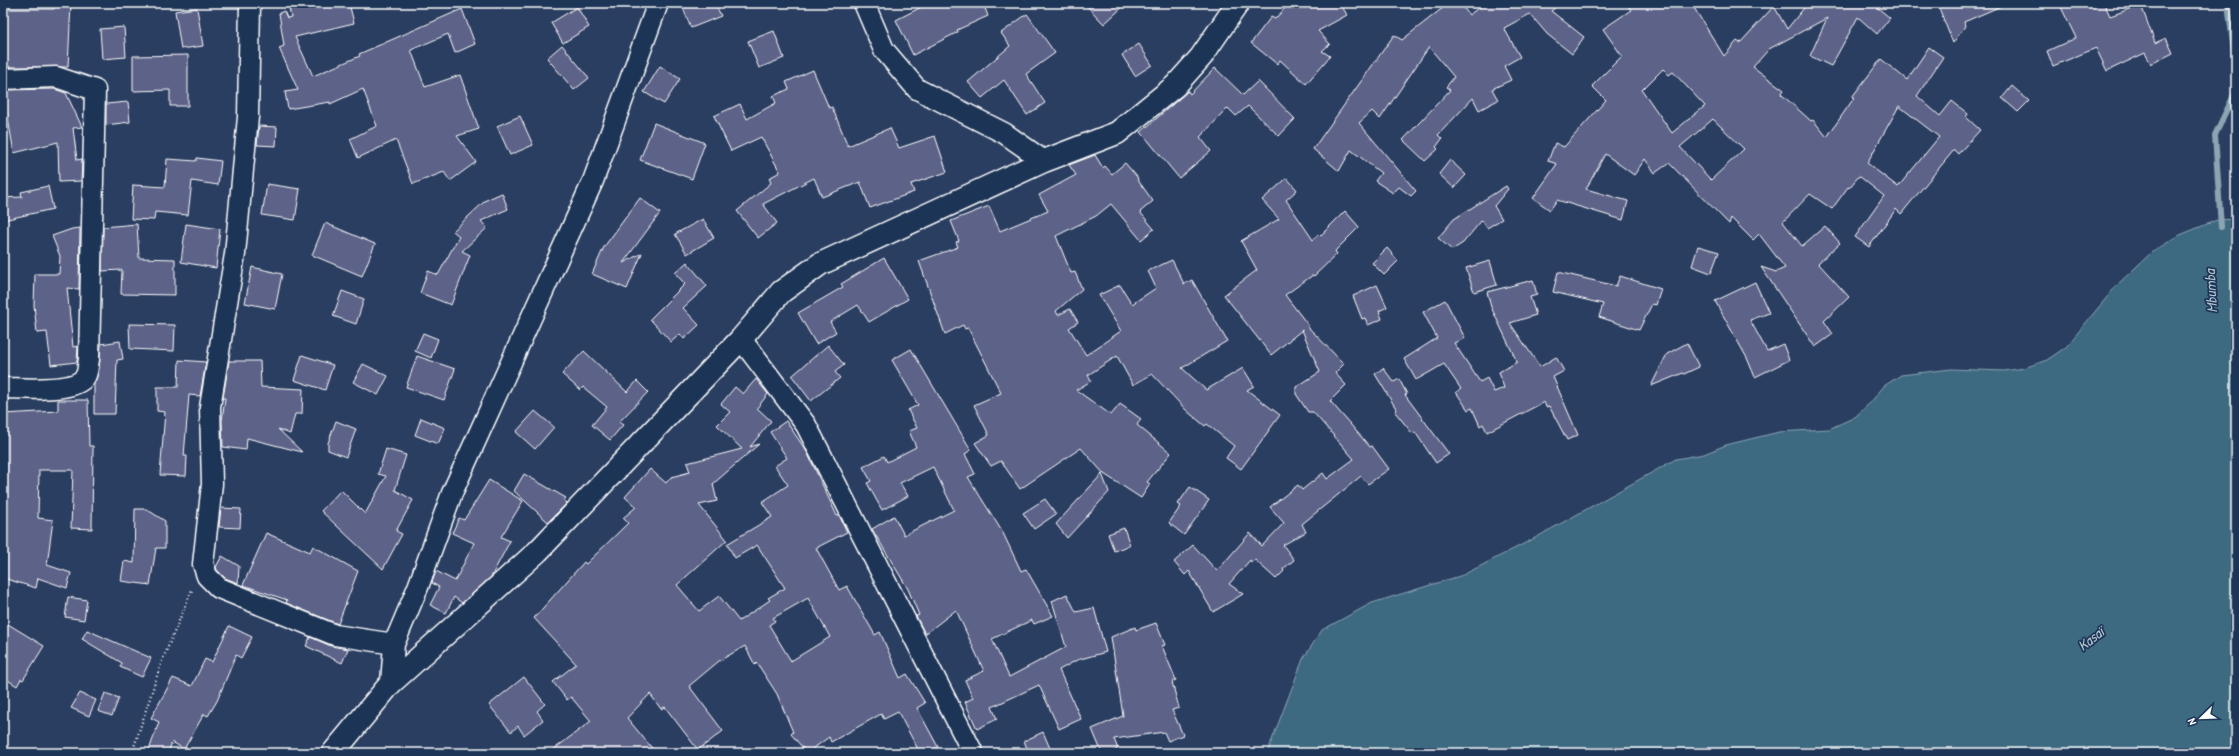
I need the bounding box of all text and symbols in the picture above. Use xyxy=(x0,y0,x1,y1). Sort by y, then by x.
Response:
water label: Mbumba xyxy=(2199,267,2222,313)
water label: Kasaï xyxy=(2073,620,2111,656)
north arrow xyxy=(2181,698,2221,738)
text: N xyxy=(2184,716,2199,727)

